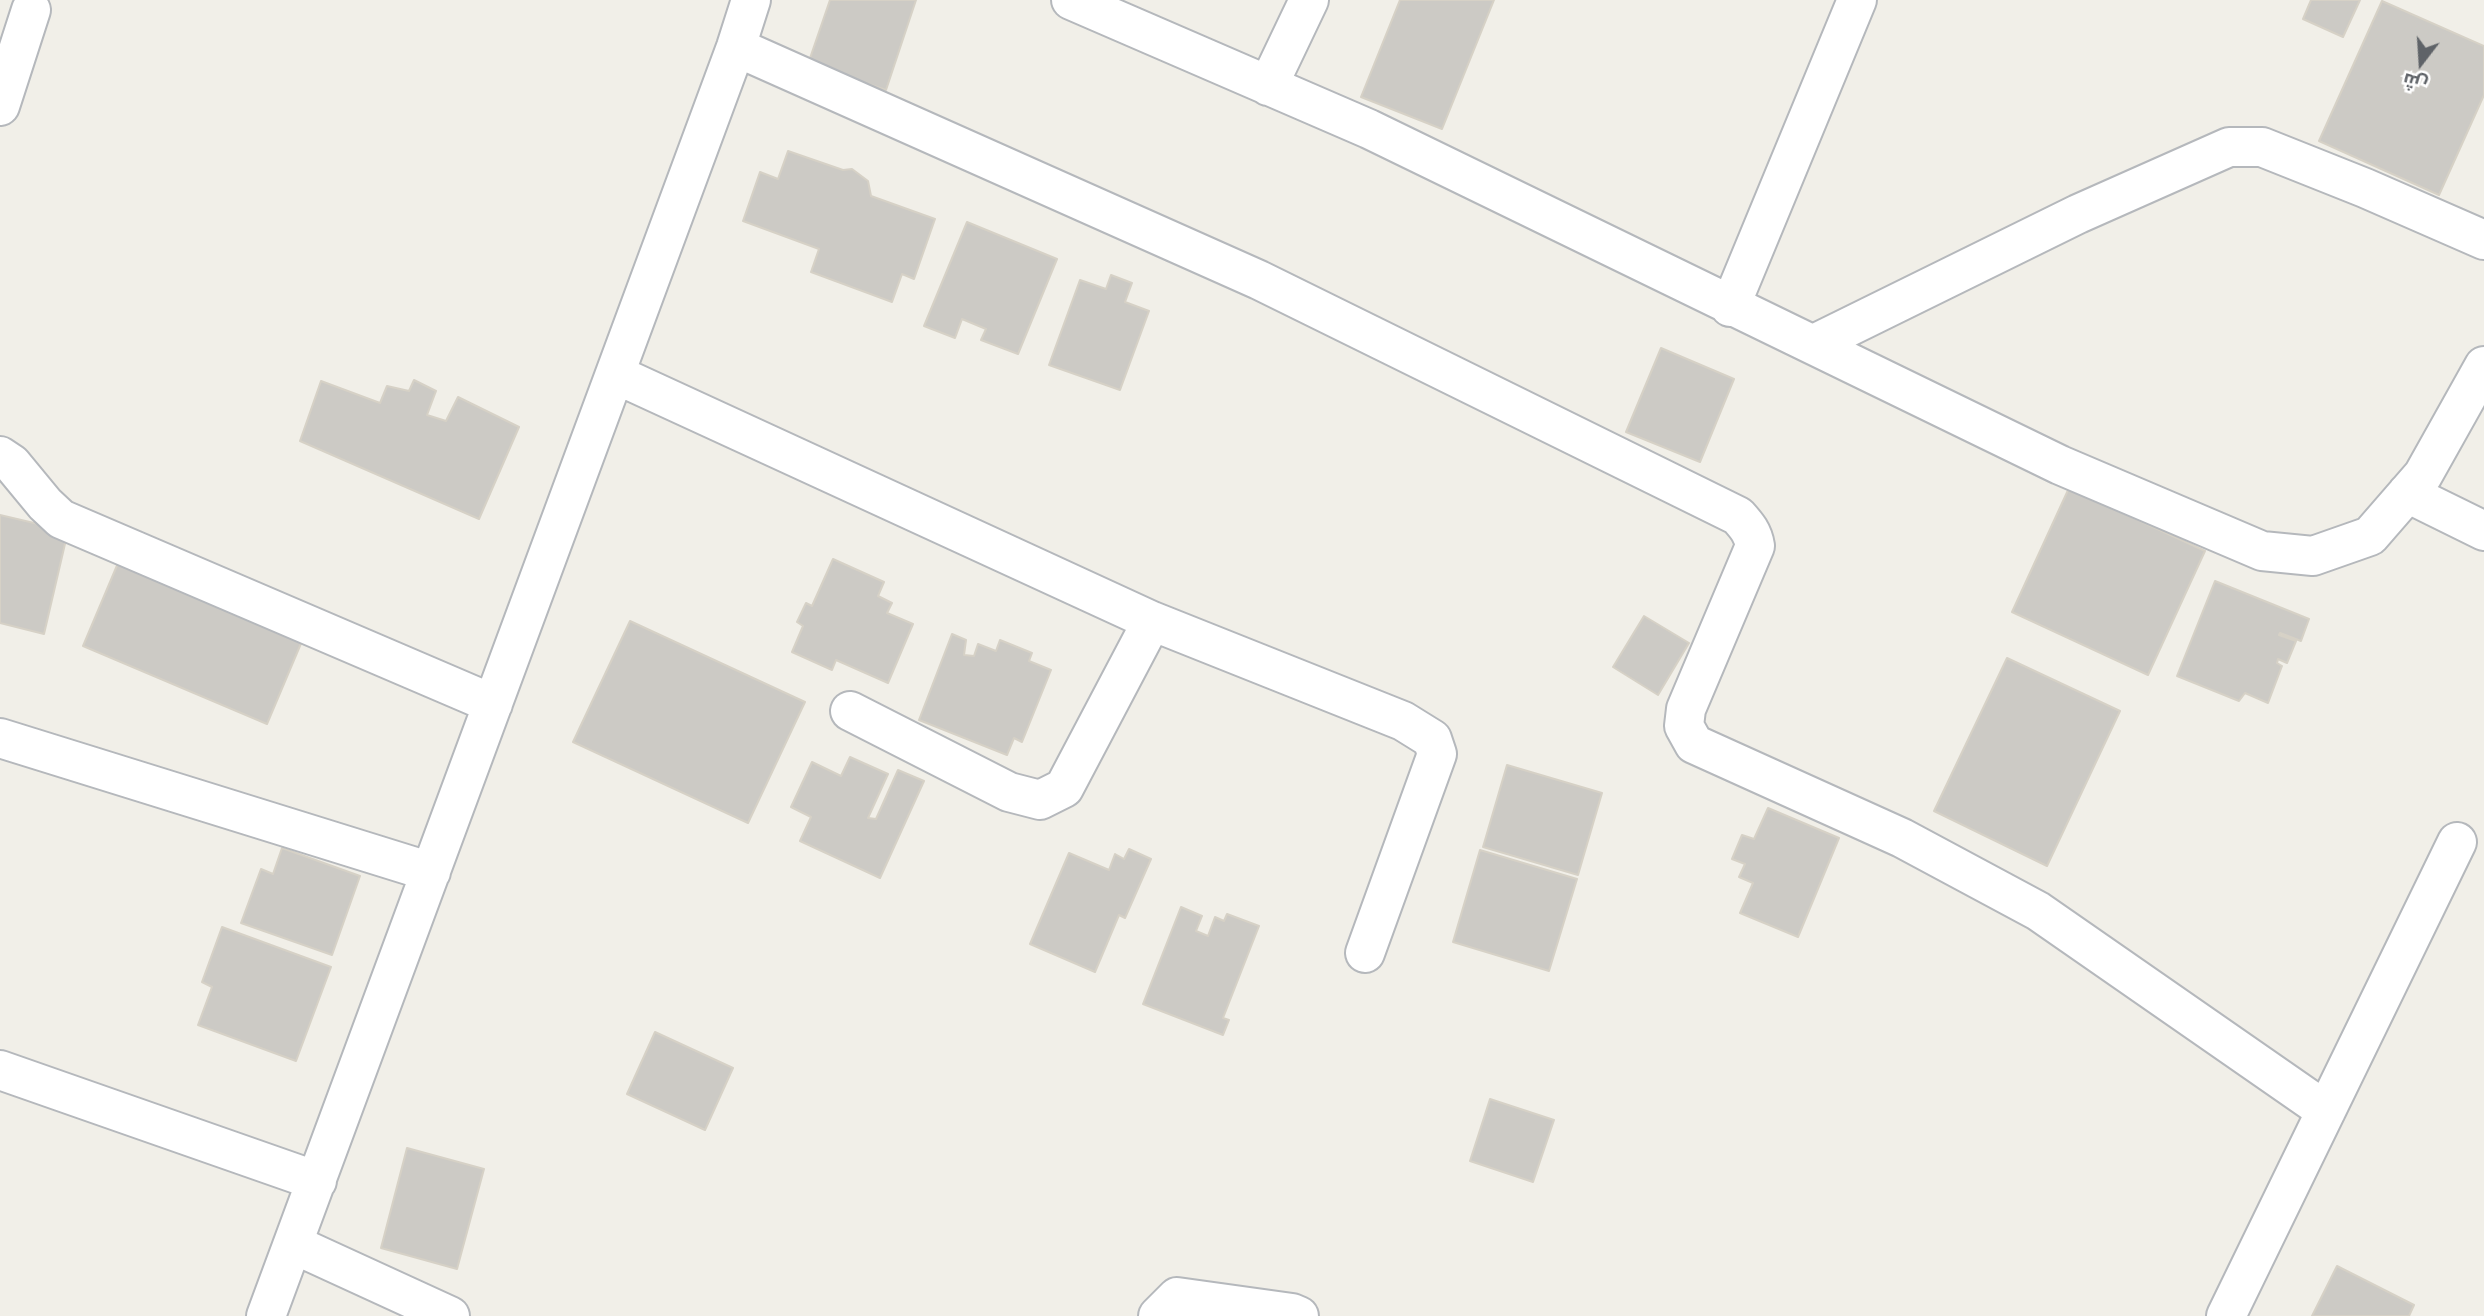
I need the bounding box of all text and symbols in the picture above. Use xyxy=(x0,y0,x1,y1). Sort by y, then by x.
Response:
north arrow xyxy=(2386,28,2456,98)
text: ش xyxy=(2400,69,2430,98)

